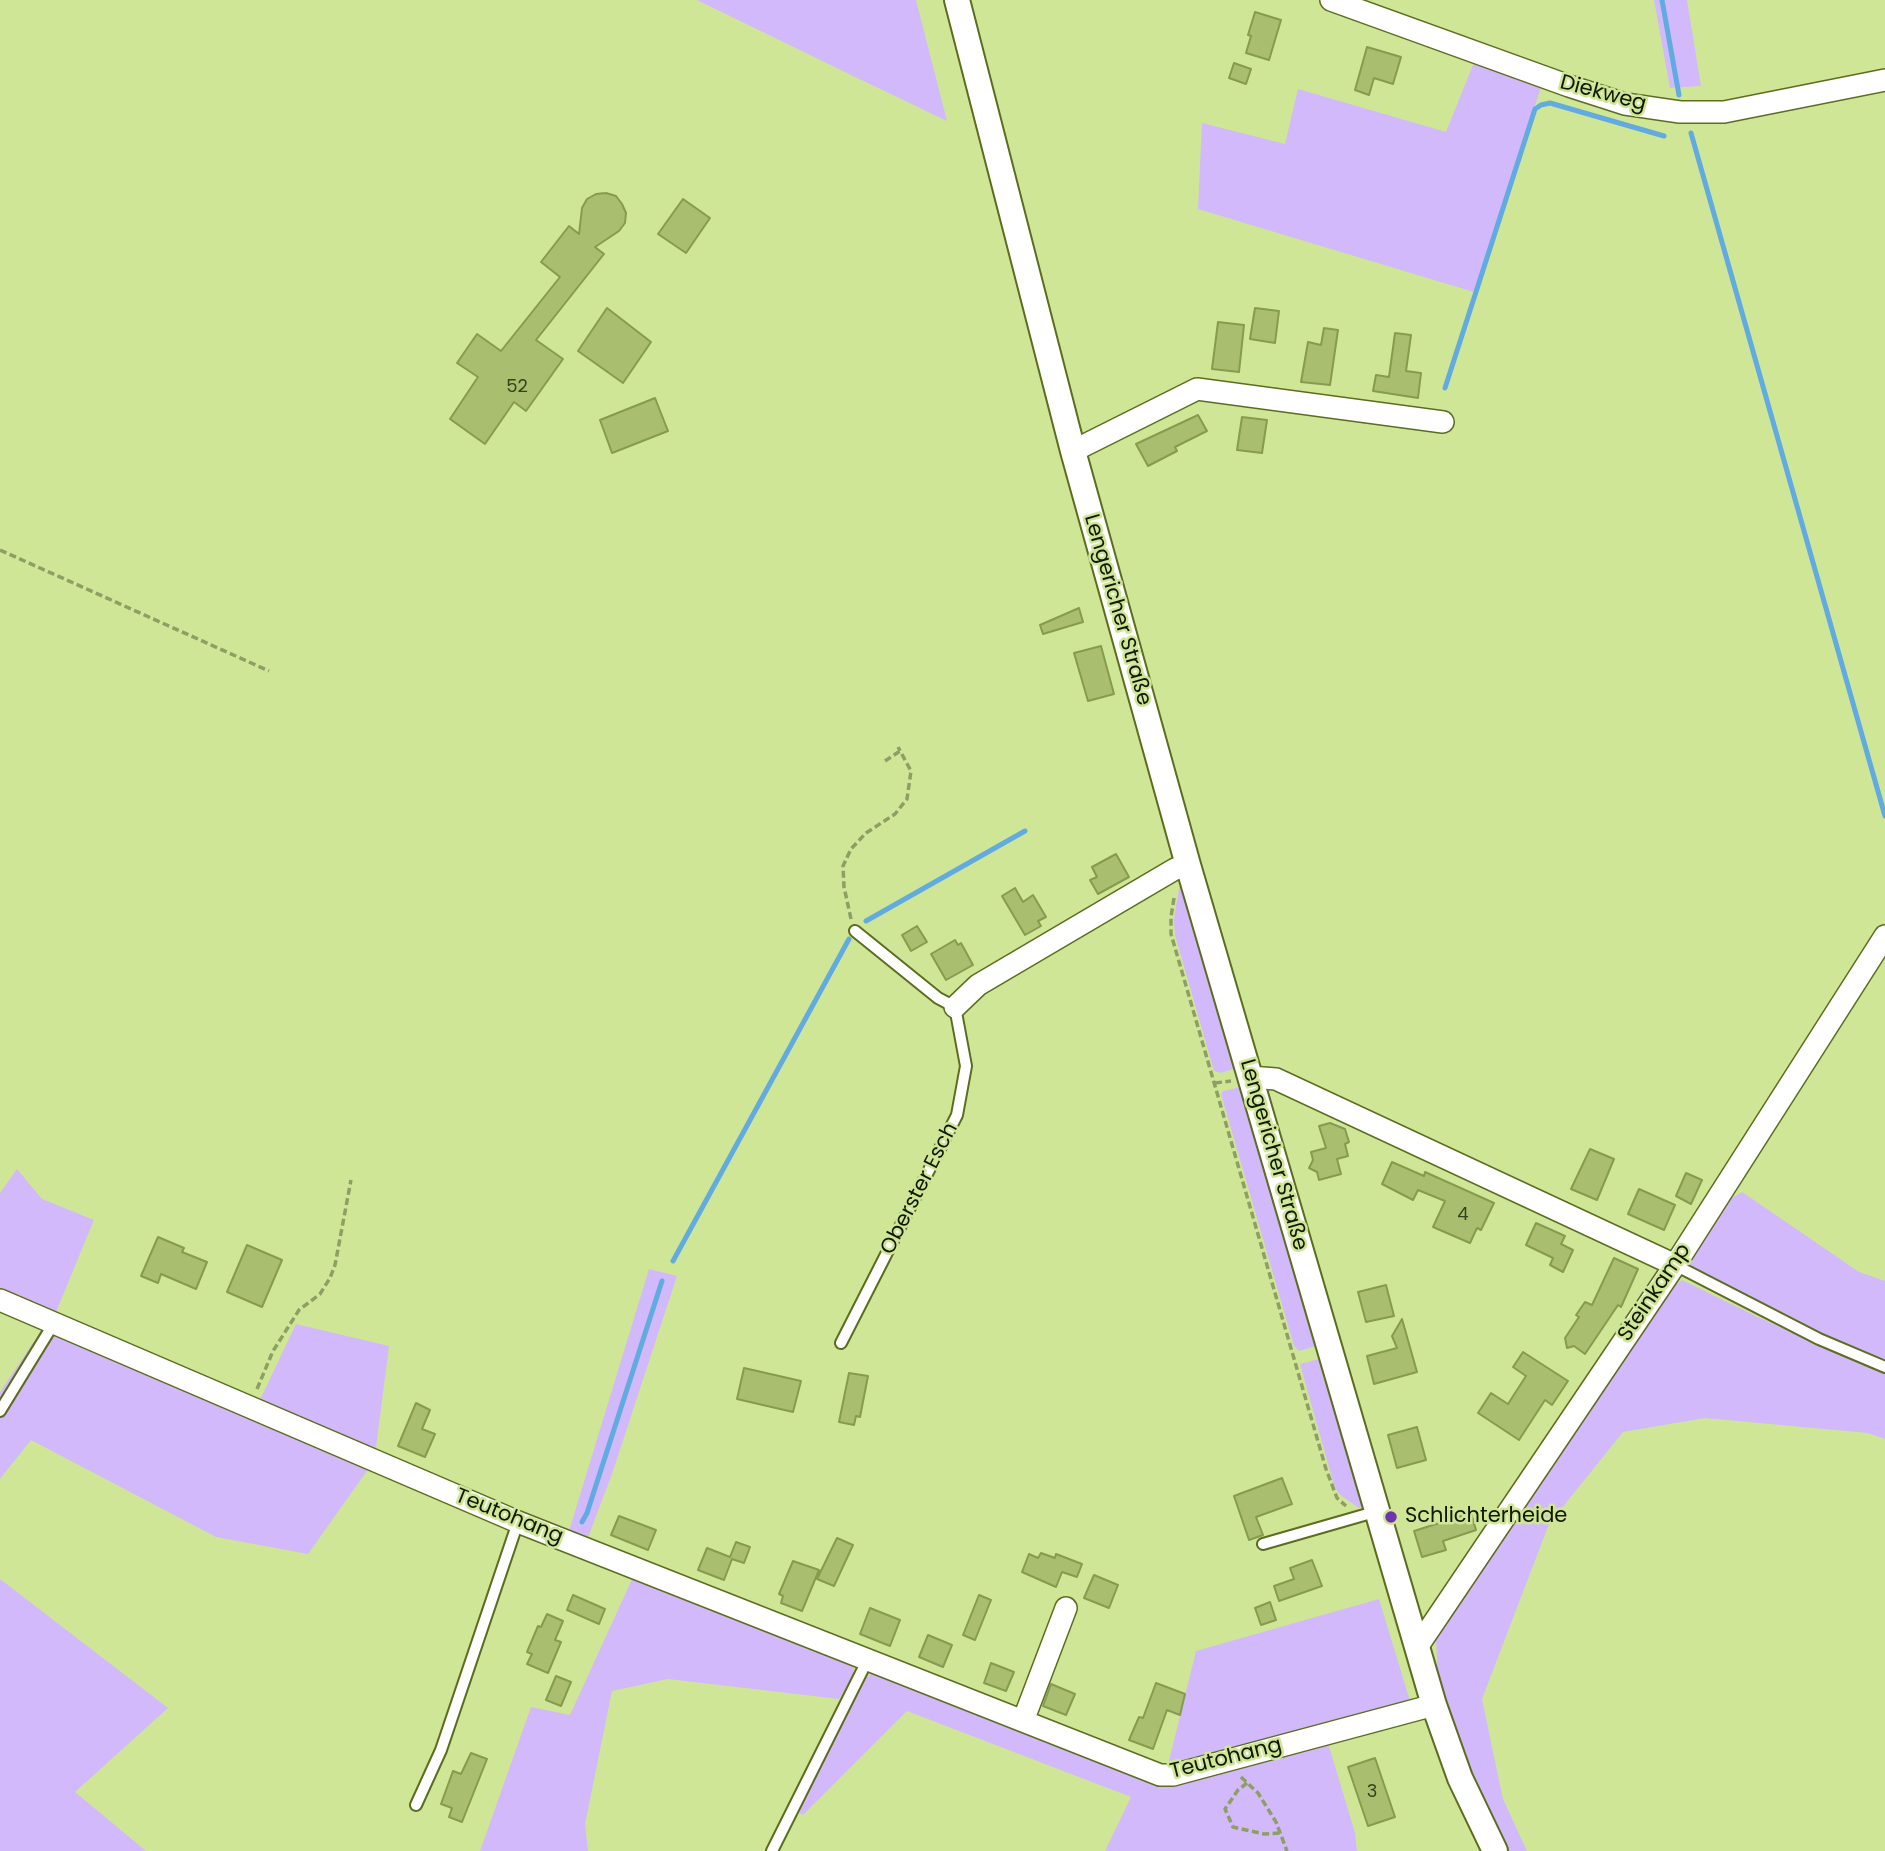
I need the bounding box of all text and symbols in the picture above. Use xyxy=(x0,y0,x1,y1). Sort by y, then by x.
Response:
street label: Diekweg xyxy=(1557,70,1649,118)
house number: 52 xyxy=(506,376,528,398)
street label: Lengericher Straße xyxy=(1078,511,1156,709)
street label: Lengericher Straße xyxy=(1234,1056,1312,1254)
street label: Oberster Esch xyxy=(876,1119,964,1259)
house number: 4 xyxy=(1457,1204,1469,1226)
street label: Steinkamp xyxy=(1613,1239,1697,1347)
street label: Teutohang xyxy=(451,1484,567,1550)
place label: Schlichterheide xyxy=(1405,1504,1567,1530)
marker: Schlichterheide xyxy=(1383,1509,1399,1525)
street label: Teutohang xyxy=(1168,1733,1284,1785)
house number: 3 xyxy=(1367,1781,1377,1803)

